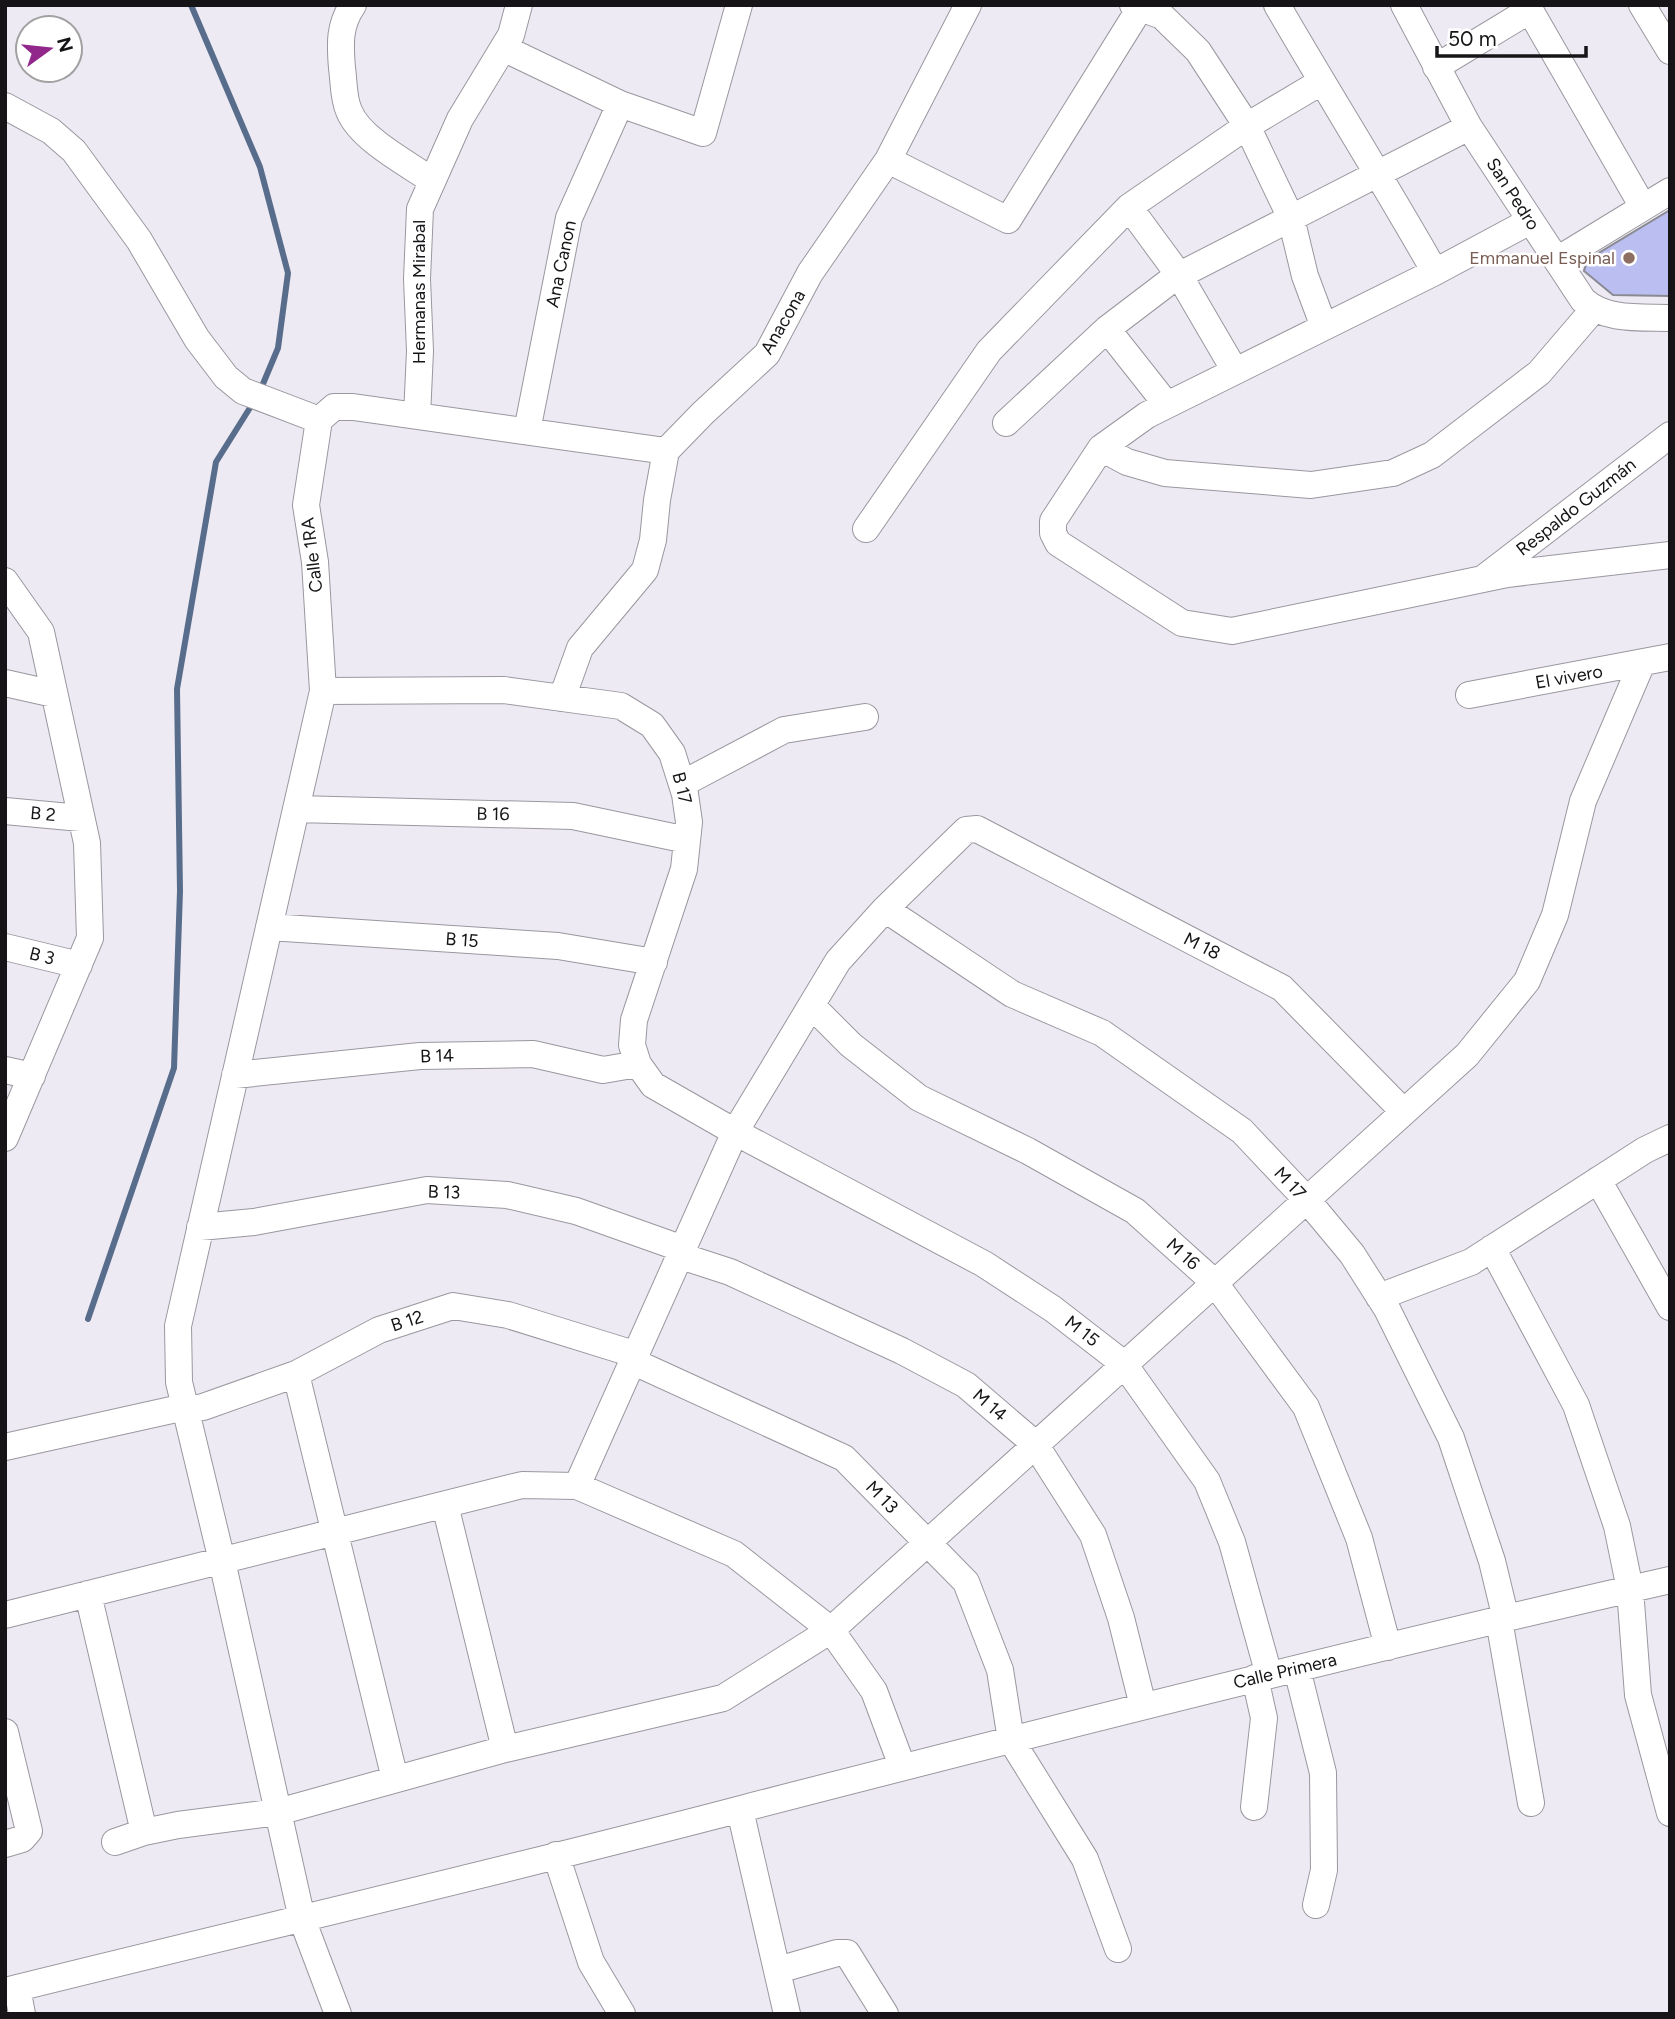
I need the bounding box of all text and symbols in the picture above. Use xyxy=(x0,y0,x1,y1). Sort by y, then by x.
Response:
north arrow xyxy=(14,14,84,84)
scale bar xyxy=(1437,14,1586,58)
text: 50 m xyxy=(1448,26,1497,51)
text: N xyxy=(52,35,78,55)
street label: San Pedro xyxy=(1481,154,1545,234)
street label: Ana Canon xyxy=(541,218,581,310)
street label: Hermanas Mirabal xyxy=(408,220,430,364)
place label: Emmanuel Espinal xyxy=(1469,247,1615,269)
marker: Emmanuel Espinal xyxy=(1621,250,1637,266)
street label: Anacona xyxy=(756,286,810,358)
street label: Respaldo Guzmán xyxy=(1512,453,1640,561)
street label: Calle 1RA xyxy=(296,516,328,594)
street label: El vivero xyxy=(1534,660,1604,694)
street label: B 17 xyxy=(667,770,697,807)
street label: B 2 xyxy=(29,802,57,826)
street label: B 16 xyxy=(476,803,510,825)
street label: B 15 xyxy=(445,928,479,952)
street label: M 18 xyxy=(1180,928,1224,964)
street label: B 3 xyxy=(27,942,57,970)
street label: B 14 xyxy=(420,1044,454,1068)
street label: M 17 xyxy=(1269,1162,1311,1204)
street label: B 13 xyxy=(427,1180,461,1204)
street label: M 16 xyxy=(1162,1233,1204,1275)
street label: B 12 xyxy=(388,1305,426,1337)
street label: M 15 xyxy=(1060,1311,1104,1351)
street label: M 14 xyxy=(968,1384,1012,1426)
street label: M 13 xyxy=(861,1476,903,1518)
street label: Calle Primera xyxy=(1231,1648,1339,1694)

